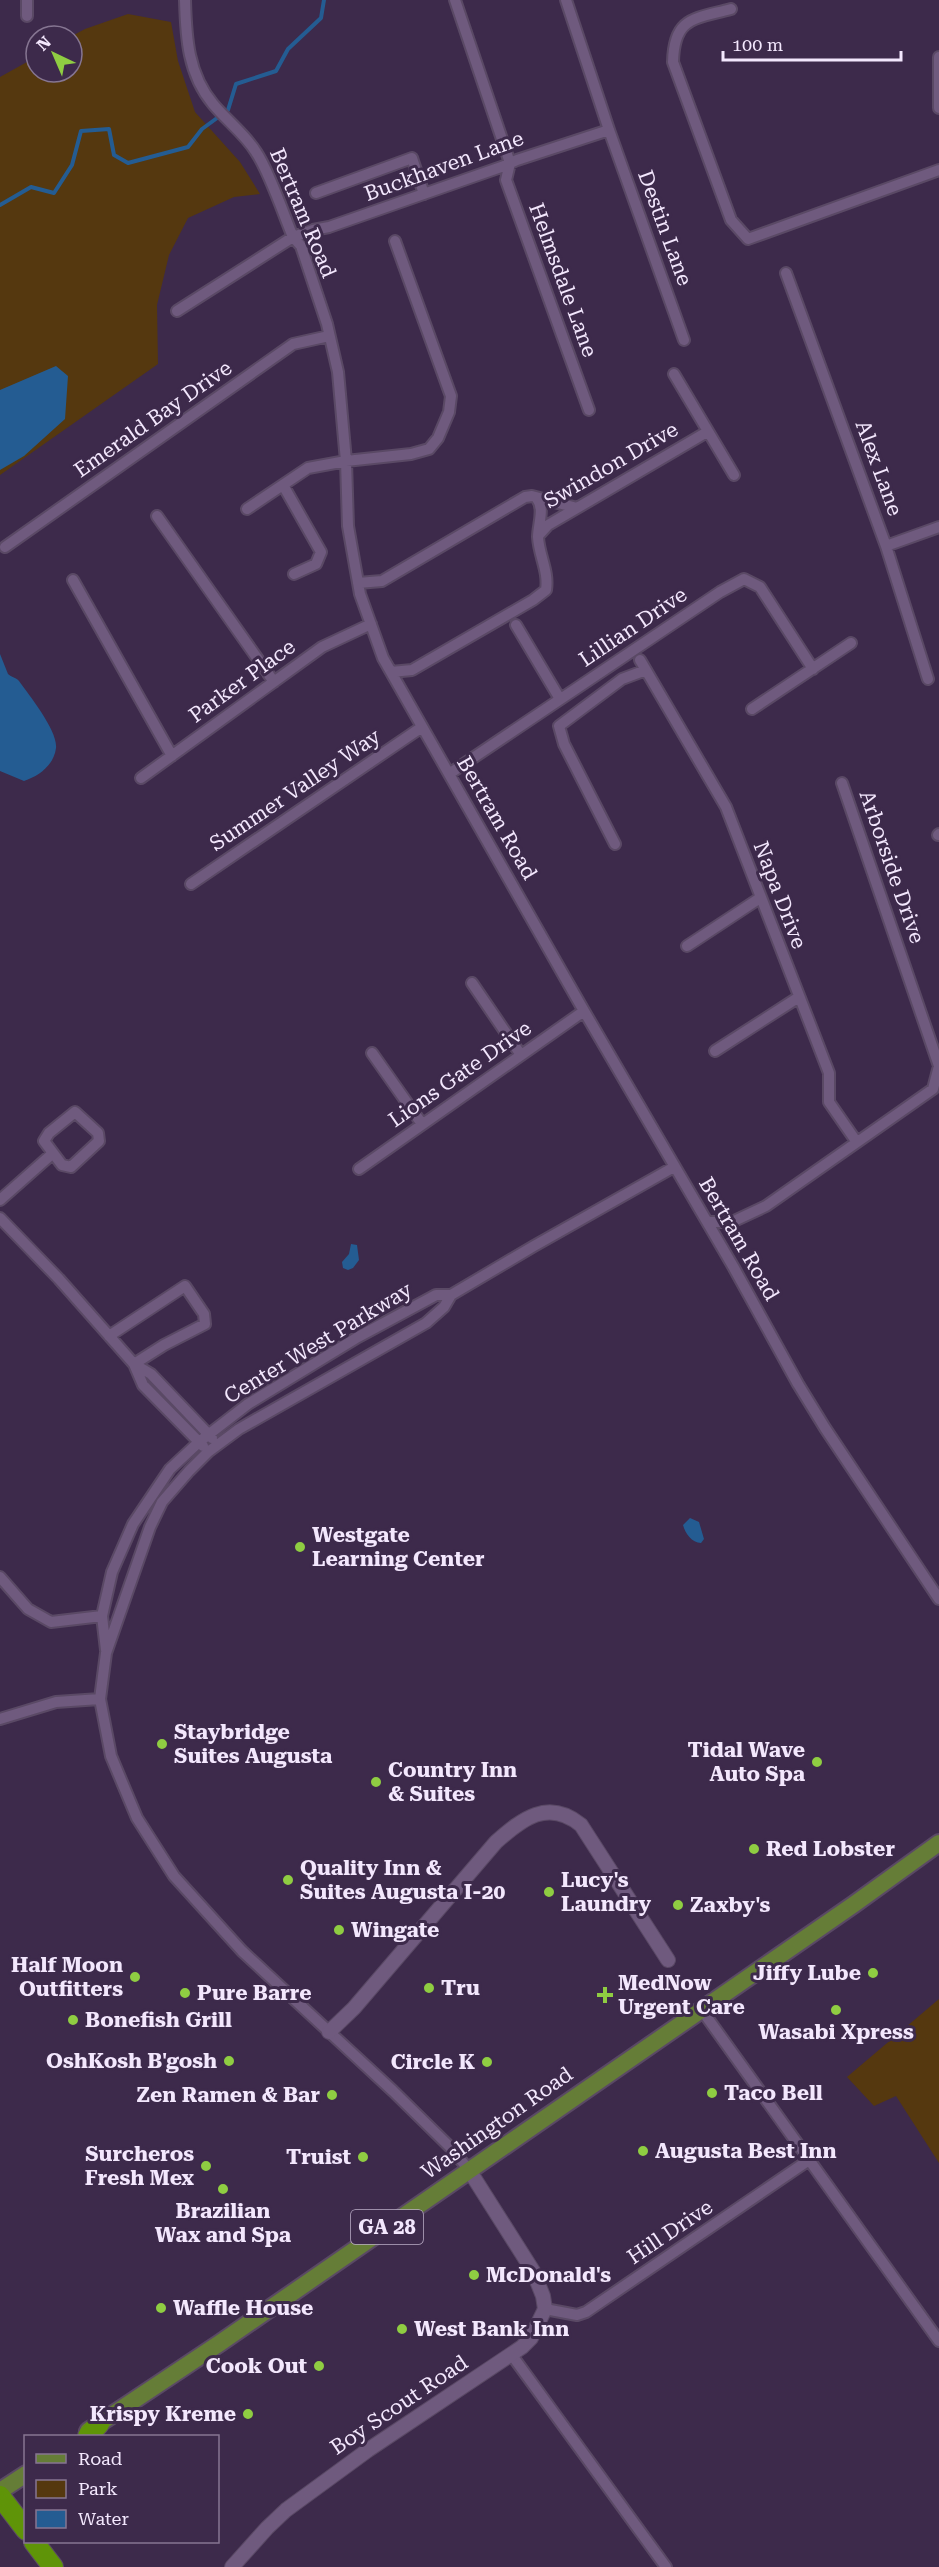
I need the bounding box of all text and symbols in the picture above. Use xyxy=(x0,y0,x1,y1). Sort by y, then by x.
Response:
north arrow xyxy=(24,24,84,84)
scale bar xyxy=(723,24,902,62)
text: N xyxy=(33,32,55,55)
text: 100 m xyxy=(732,34,783,55)
street label: Buckhaven Lane xyxy=(361,126,527,206)
street label: Bertram Road xyxy=(265,145,341,282)
street label: Destin Lane xyxy=(633,167,697,289)
street label: Helmsdale Lane xyxy=(524,200,602,360)
street label: Emerald Bay Drive xyxy=(70,356,236,482)
street label: Swindon Drive xyxy=(540,417,682,513)
street label: Alex Lane xyxy=(851,417,907,519)
street label: Lillian Drive xyxy=(575,582,691,672)
street label: Parker Place xyxy=(184,634,300,728)
street label: Summer Valley Way xyxy=(205,724,385,856)
street label: Bertram Road xyxy=(452,752,542,884)
street label: Arborside Drive xyxy=(855,787,929,947)
street label: Napa Drive xyxy=(749,838,811,952)
street label: Lions Gate Drive xyxy=(384,1016,536,1132)
street label: Bertram Road xyxy=(694,1173,784,1305)
street label: Center West Parkway xyxy=(220,1277,417,1409)
place label: Westgate Learning Center xyxy=(312,1523,485,1571)
marker: Westgate Learning Center xyxy=(293,1540,307,1554)
place label: Staybridge Suites Augusta xyxy=(174,1720,333,1768)
marker: Staybridge Suites Augusta xyxy=(155,1737,169,1751)
place label: Tidal Wave Auto Spa xyxy=(688,1738,806,1786)
marker: Tidal Wave Auto Spa xyxy=(810,1755,824,1769)
place label: Country Inn & Suites xyxy=(388,1758,517,1806)
marker: Country Inn & Suites xyxy=(369,1775,383,1789)
place label: Red Lobster xyxy=(766,1837,895,1861)
marker: Red Lobster xyxy=(747,1842,761,1856)
place label: Quality Inn & Suites Augusta I-20 xyxy=(300,1856,506,1904)
place label: Lucy's Laundry xyxy=(561,1868,651,1916)
marker: Quality Inn & Suites Augusta I-20 xyxy=(281,1873,295,1887)
marker: Lucy's Laundry xyxy=(542,1885,556,1899)
place label: Zaxby's xyxy=(690,1893,771,1917)
marker: Zaxby's xyxy=(671,1898,685,1912)
place label: Wingate xyxy=(351,1918,439,1942)
marker: Wingate xyxy=(332,1923,346,1937)
place label: Half Moon Outfitters xyxy=(11,1953,123,2001)
place label: Jiffy Lube xyxy=(753,1961,861,1985)
marker: Jiffy Lube xyxy=(866,1966,880,1980)
marker: Half Moon Outfitters xyxy=(128,1970,142,1984)
place label: MedNow Urgent Care xyxy=(618,1971,745,2019)
place label: Tru xyxy=(441,1976,480,2000)
place label: Pure Barre xyxy=(197,1981,312,2005)
marker: Tru xyxy=(422,1981,436,1995)
marker: Pure Barre xyxy=(178,1986,192,2000)
marker: MedNow Urgent Care xyxy=(596,1986,614,2004)
marker: Wasabi Xpress xyxy=(829,2003,843,2017)
place label: Bonefish Grill xyxy=(85,2008,232,2032)
marker: Bonefish Grill xyxy=(66,2013,80,2027)
place label: Wasabi Xpress xyxy=(758,2020,914,2044)
place label: OshKosh B'gosh xyxy=(46,2049,217,2073)
place label: Circle K xyxy=(391,2050,475,2074)
marker: OshKosh B'gosh xyxy=(222,2054,236,2068)
marker: Circle K xyxy=(480,2055,494,2069)
street label: Washington Road xyxy=(417,2062,578,2184)
place label: Taco Bell xyxy=(724,2081,823,2105)
place label: Zen Ramen & Bar xyxy=(136,2083,320,2107)
marker: Taco Bell xyxy=(705,2086,719,2100)
marker: Zen Ramen & Bar xyxy=(325,2088,339,2102)
place label: Augusta Best Inn xyxy=(655,2139,837,2163)
place label: Surcheros Fresh Mex xyxy=(85,2142,195,2190)
marker: Augusta Best Inn xyxy=(636,2144,650,2158)
place label: Truist xyxy=(286,2145,351,2169)
marker: Truist xyxy=(356,2150,370,2164)
marker: Surcheros Fresh Mex xyxy=(199,2159,213,2173)
marker: Brazilian Wax and Spa xyxy=(216,2182,230,2196)
street label: Hill Drive xyxy=(623,2195,717,2269)
place label: Brazilian Wax and Spa xyxy=(155,2199,292,2247)
road number: GA 28 xyxy=(351,2210,423,2244)
place label: McDonald's xyxy=(486,2263,611,2287)
marker: McDonald's xyxy=(467,2268,481,2282)
place label: Waffle House xyxy=(173,2296,313,2320)
marker: Waffle House xyxy=(154,2301,168,2315)
place label: West Bank Inn xyxy=(414,2317,569,2341)
marker: West Bank Inn xyxy=(395,2322,409,2336)
street label: Boy Scout Road xyxy=(326,2350,473,2460)
place label: Cook Out xyxy=(206,2354,307,2378)
marker: Cook Out xyxy=(312,2359,326,2373)
place label: Krispy Kreme xyxy=(90,2402,236,2426)
marker: Krispy Kreme xyxy=(241,2407,255,2421)
legend xyxy=(24,2435,219,2543)
text: Road xyxy=(78,2448,123,2469)
text: Park xyxy=(78,2478,118,2499)
text: Water xyxy=(78,2508,129,2529)

